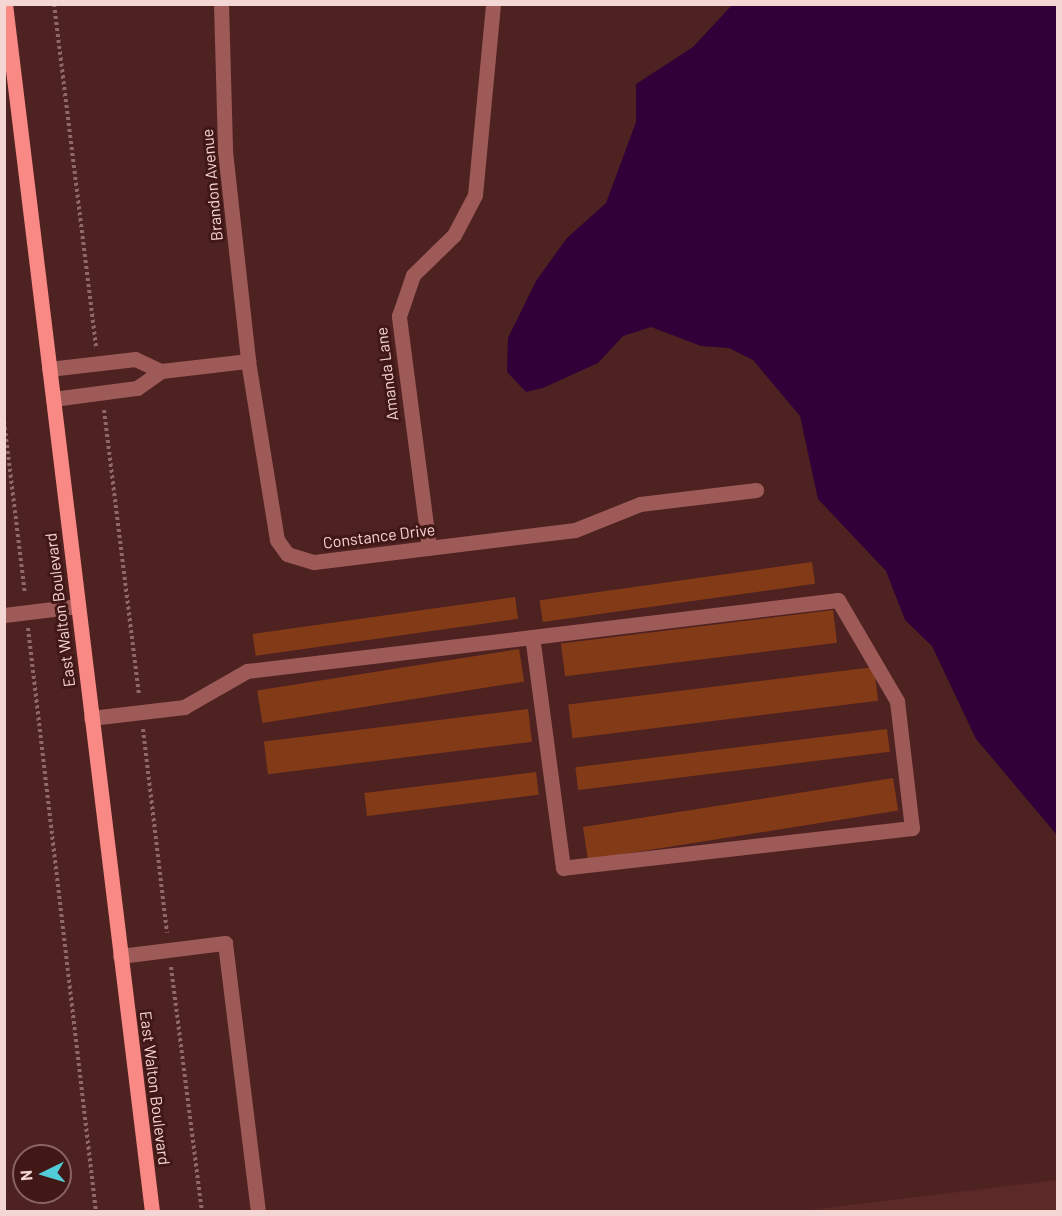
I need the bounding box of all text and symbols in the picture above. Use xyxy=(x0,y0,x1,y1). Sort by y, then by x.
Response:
street label: Brandon Avenue xyxy=(198,128,226,242)
street label: Amanda Lane xyxy=(372,326,402,422)
street label: Constance Drive xyxy=(322,520,436,552)
street label: East Walton Boulevard xyxy=(41,532,79,688)
street label: East Walton Boulevard xyxy=(136,1010,174,1166)
north arrow xyxy=(12,1144,72,1204)
text: N xyxy=(16,1169,35,1182)

